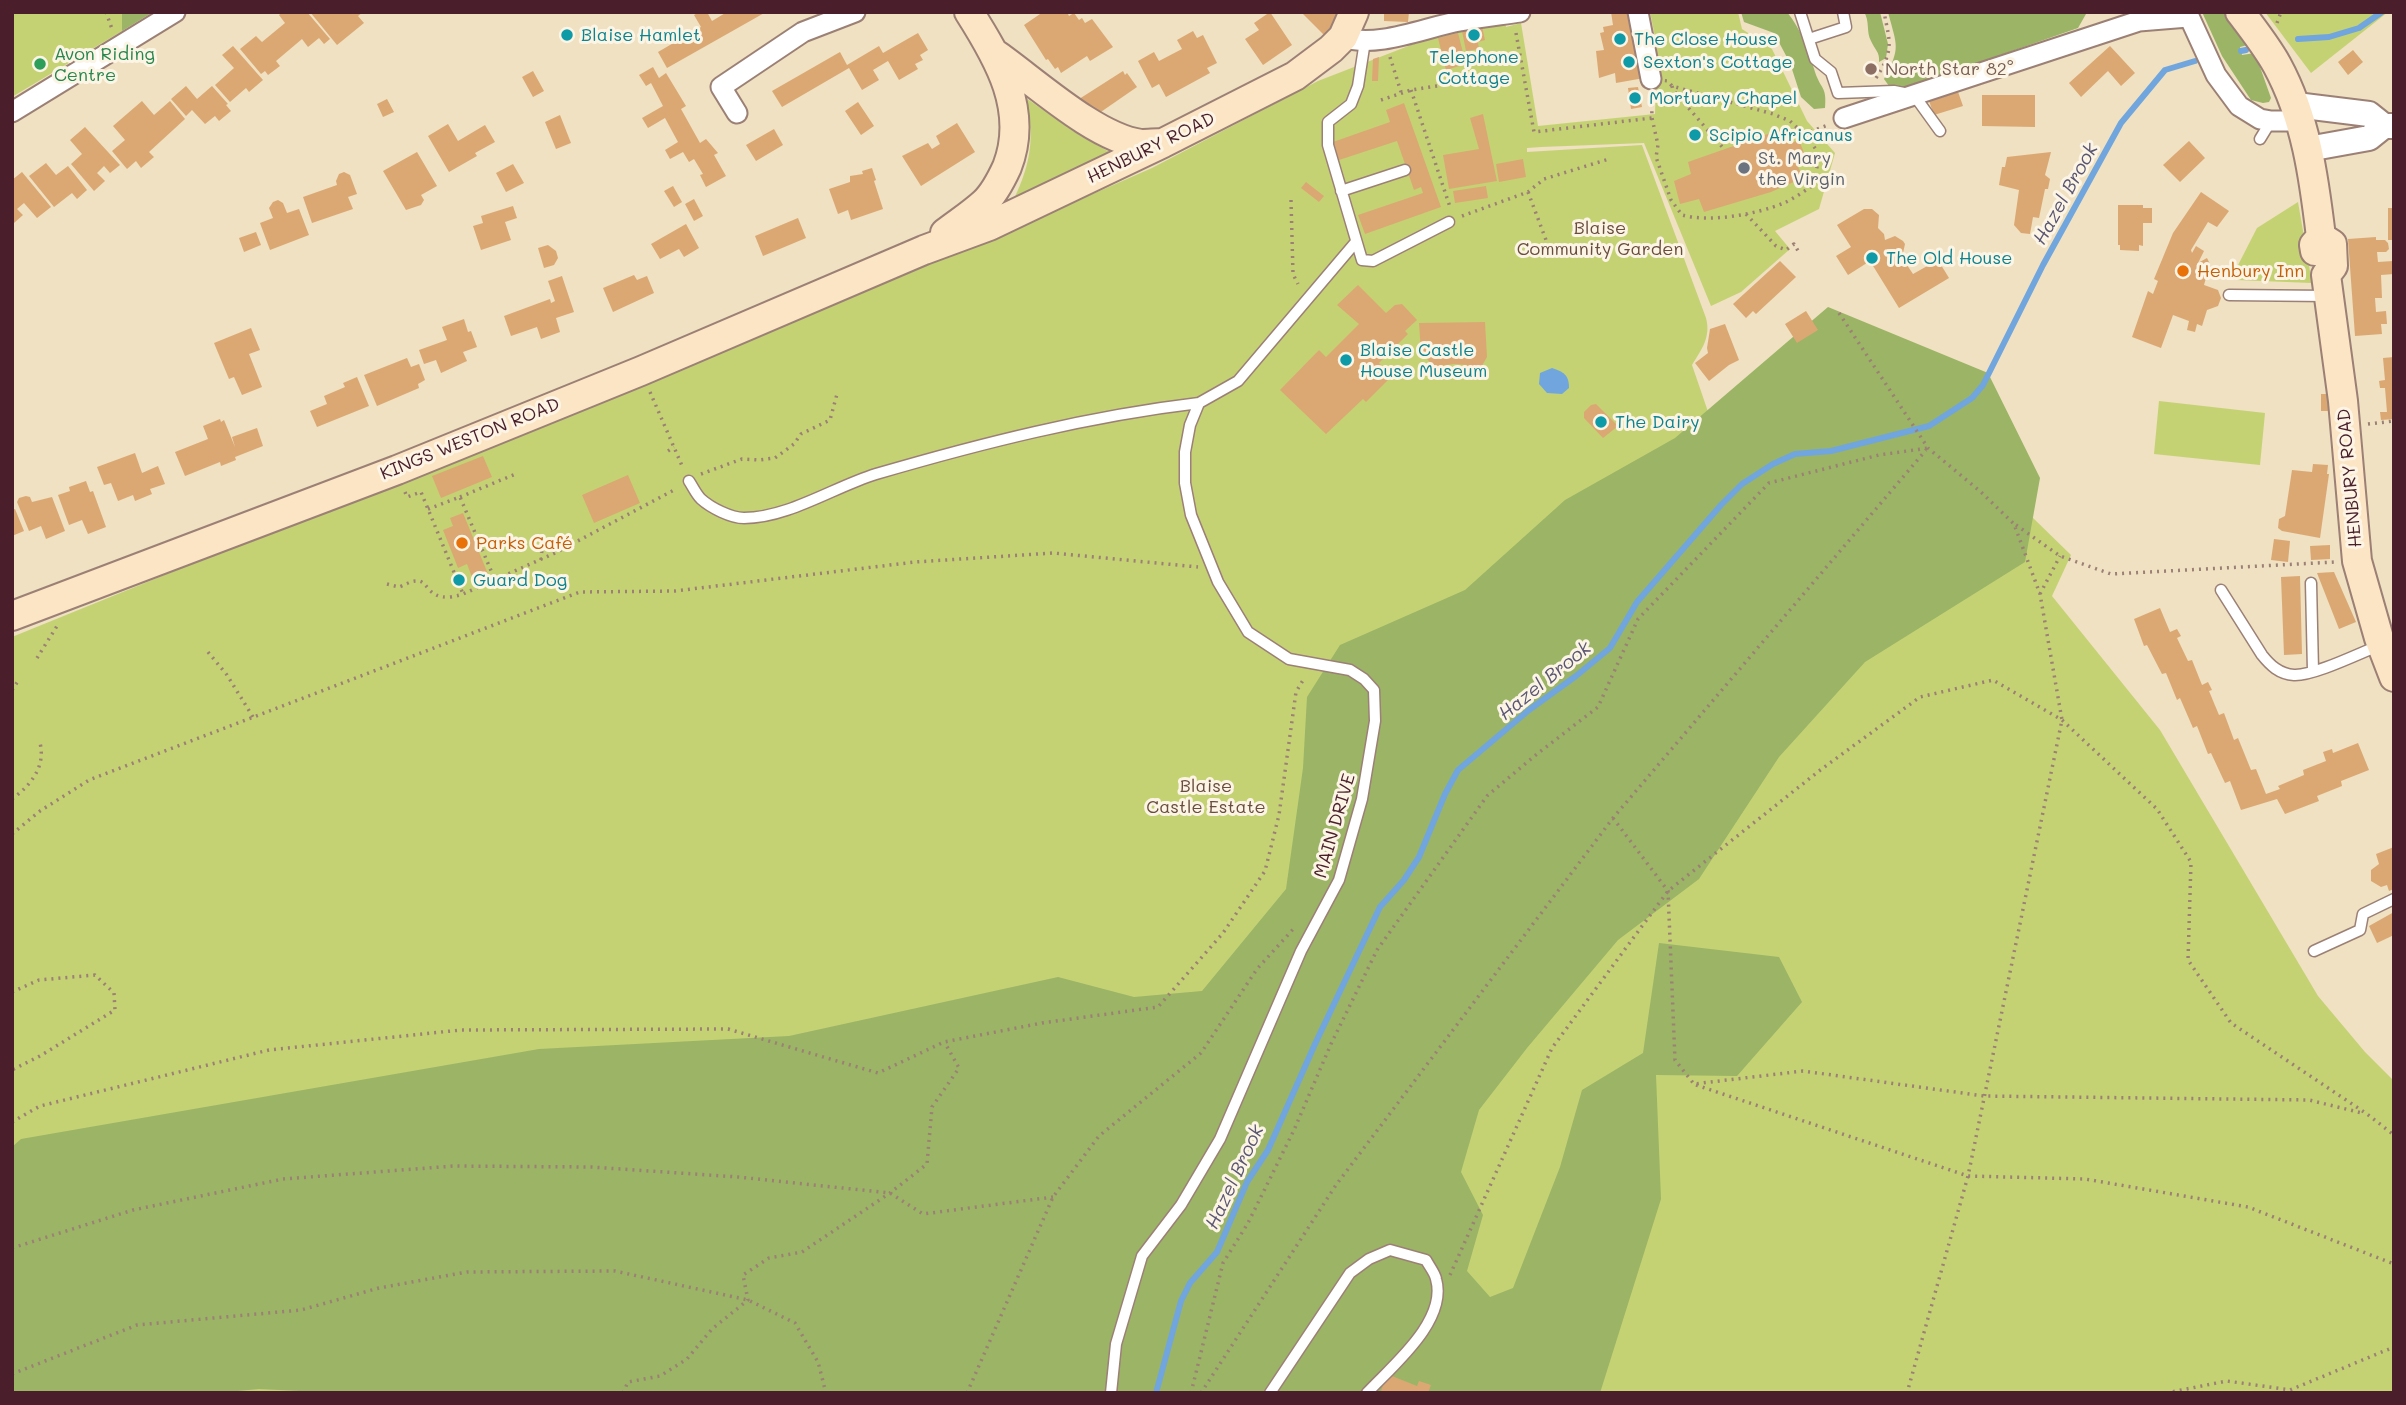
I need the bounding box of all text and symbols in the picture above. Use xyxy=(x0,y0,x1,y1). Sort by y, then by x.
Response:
place label: Blaise Hamlet xyxy=(581,24,701,46)
marker: Blaise Hamlet xyxy=(559,27,575,43)
marker: Telephone Cottage xyxy=(1466,27,1482,43)
place label: The Close House xyxy=(1634,28,1778,50)
marker: The Close House xyxy=(1612,31,1628,47)
place label: Avon Riding Centre xyxy=(54,43,155,86)
place label: Telephone Cottage xyxy=(1429,46,1519,88)
place label: Sexton's Cottage xyxy=(1643,51,1793,73)
marker: Sexton's Cottage xyxy=(1621,54,1637,70)
marker: Avon Riding Centre xyxy=(32,56,48,72)
place label: North Star 82° xyxy=(1885,58,2014,80)
marker: North Star 82° xyxy=(1863,61,1879,77)
place label: Mortuary Chapel xyxy=(1649,87,1797,109)
marker: Mortuary Chapel xyxy=(1627,90,1643,106)
street label: HENBURY ROAD xyxy=(1084,108,1218,188)
place label: Scipio Africanus xyxy=(1709,124,1853,146)
marker: Scipio Africanus xyxy=(1687,127,1703,143)
water label: Hazel Brook xyxy=(2029,139,2103,249)
place label: St. Mary the Virgin xyxy=(1758,147,1845,190)
marker: St. Mary the Virgin xyxy=(1736,160,1752,176)
park label: Blaise Community Garden xyxy=(1517,217,1683,260)
place label: The Old House xyxy=(1886,247,2012,269)
marker: The Old House xyxy=(1864,250,1880,266)
place label: Henbury Inn xyxy=(2197,260,2304,282)
marker: Henbury Inn xyxy=(2175,263,2191,279)
place label: Blaise Castle House Museum xyxy=(1360,339,1487,382)
marker: Blaise Castle House Museum xyxy=(1338,352,1354,368)
street label: KINGS WESTON ROAD xyxy=(377,393,563,485)
street label: HENBURY ROAD xyxy=(2333,408,2367,548)
place label: The Dairy xyxy=(1615,411,1700,433)
marker: The Dairy xyxy=(1593,414,1609,430)
place label: Parks Café xyxy=(476,532,573,554)
marker: Parks Café xyxy=(454,535,470,551)
place label: Guard Dog xyxy=(473,569,567,591)
marker: Guard Dog xyxy=(451,572,467,588)
water label: Hazel Brook xyxy=(1494,637,1596,725)
street label: MAIN DRIVE xyxy=(1310,771,1360,881)
park label: Blaise Castle Estate xyxy=(1146,775,1266,818)
water label: Hazel Brook xyxy=(1201,1121,1269,1233)

